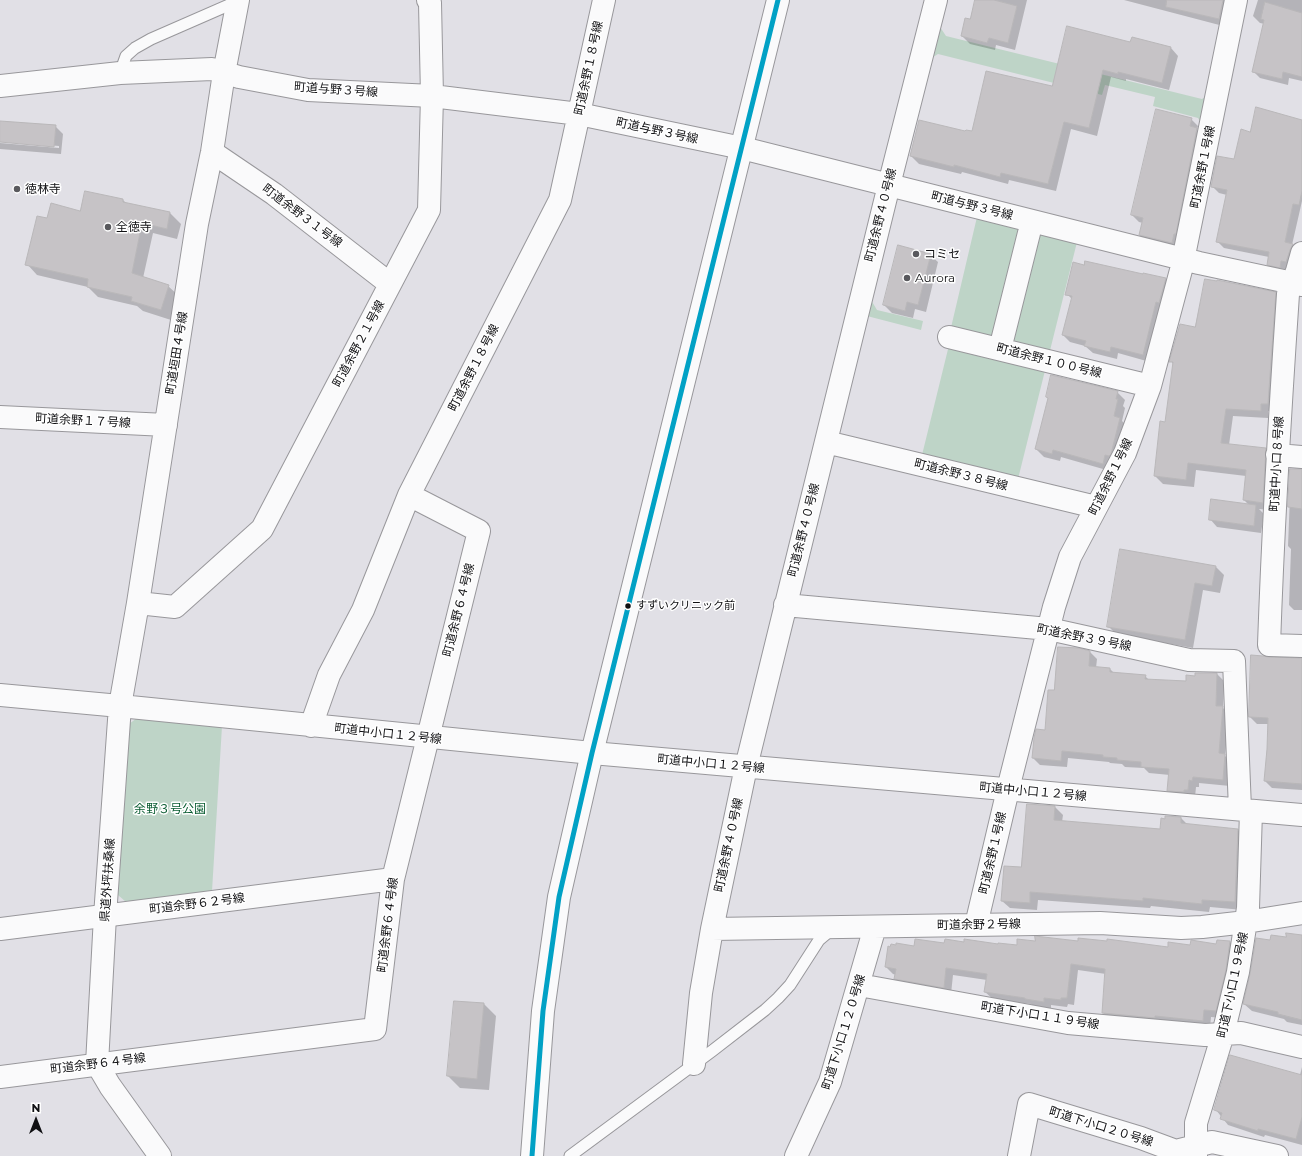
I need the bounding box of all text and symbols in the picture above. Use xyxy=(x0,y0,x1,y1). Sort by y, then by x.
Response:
street label: 町道余野１８号線 xyxy=(572,20,606,116)
street label: 町道与野３号線 xyxy=(294,80,378,100)
street label: 町道与野３号線 xyxy=(614,115,700,147)
street label: 町道余野１号線 xyxy=(1188,124,1218,210)
street label: 町道余野４０号線 xyxy=(862,167,900,263)
street label: 町道余野３１号線 xyxy=(259,181,345,251)
place label: 徳林寺 xyxy=(25,182,61,196)
marker: 徳林寺 xyxy=(12,184,22,194)
street label: 町道与野３号線 xyxy=(930,189,1014,223)
place label: 全徳寺 xyxy=(116,220,152,234)
marker: 全徳寺 xyxy=(103,222,113,232)
place label: コミセ xyxy=(924,247,960,261)
marker: コミセ xyxy=(911,249,921,259)
place label: Aurora xyxy=(915,271,955,285)
marker: Aurora xyxy=(902,273,912,283)
street label: 町道余野２１号線 xyxy=(330,298,388,390)
street label: 町道垣田４号線 xyxy=(163,310,191,396)
street label: 町道余野１８号線 xyxy=(446,322,502,414)
street label: 町道余野１００号線 xyxy=(995,341,1103,381)
street label: 町道余野１７号線 xyxy=(35,411,131,431)
street label: 町道中小口８号線 xyxy=(1267,416,1287,512)
street label: 町道余野１号線 xyxy=(1086,436,1136,518)
street label: 町道余野３８号線 xyxy=(913,456,1009,494)
street label: 町道余野４０号線 xyxy=(785,482,823,578)
street label: 町道余野６４号線 xyxy=(440,562,478,658)
place label: すずいクリニック前 xyxy=(636,599,735,613)
marker: すずいクリニック前 xyxy=(623,601,633,611)
street label: 町道余野３９号線 xyxy=(1036,622,1132,654)
street label: 町道中小口１２号線 xyxy=(334,721,442,747)
street label: 町道中小口１２号線 xyxy=(657,752,765,776)
street label: 町道中小口１２号線 xyxy=(979,780,1087,804)
street label: 町道余野４０号線 xyxy=(712,797,746,893)
park label: 余野３号公園 xyxy=(134,802,206,816)
street label: 町道余野１号線 xyxy=(977,810,1009,896)
street label: 県道外坪扶桑線 xyxy=(98,838,118,922)
street label: 町道余野６４号線 xyxy=(375,876,401,974)
street label: 町道余野６２号線 xyxy=(148,891,246,917)
street label: 町道余野２号線 xyxy=(937,917,1021,933)
street label: 町道下小口１９号線 xyxy=(1215,931,1251,1039)
street label: 町道下小口１２０号線 xyxy=(820,973,868,1091)
street label: 町道下小口１１９号線 xyxy=(980,1000,1100,1032)
street label: 町道余野６４号線 xyxy=(49,1051,147,1077)
north arrow xyxy=(16,1100,56,1140)
text: N xyxy=(32,1101,40,1115)
street label: 町道下小口２０号線 xyxy=(1047,1104,1155,1150)

